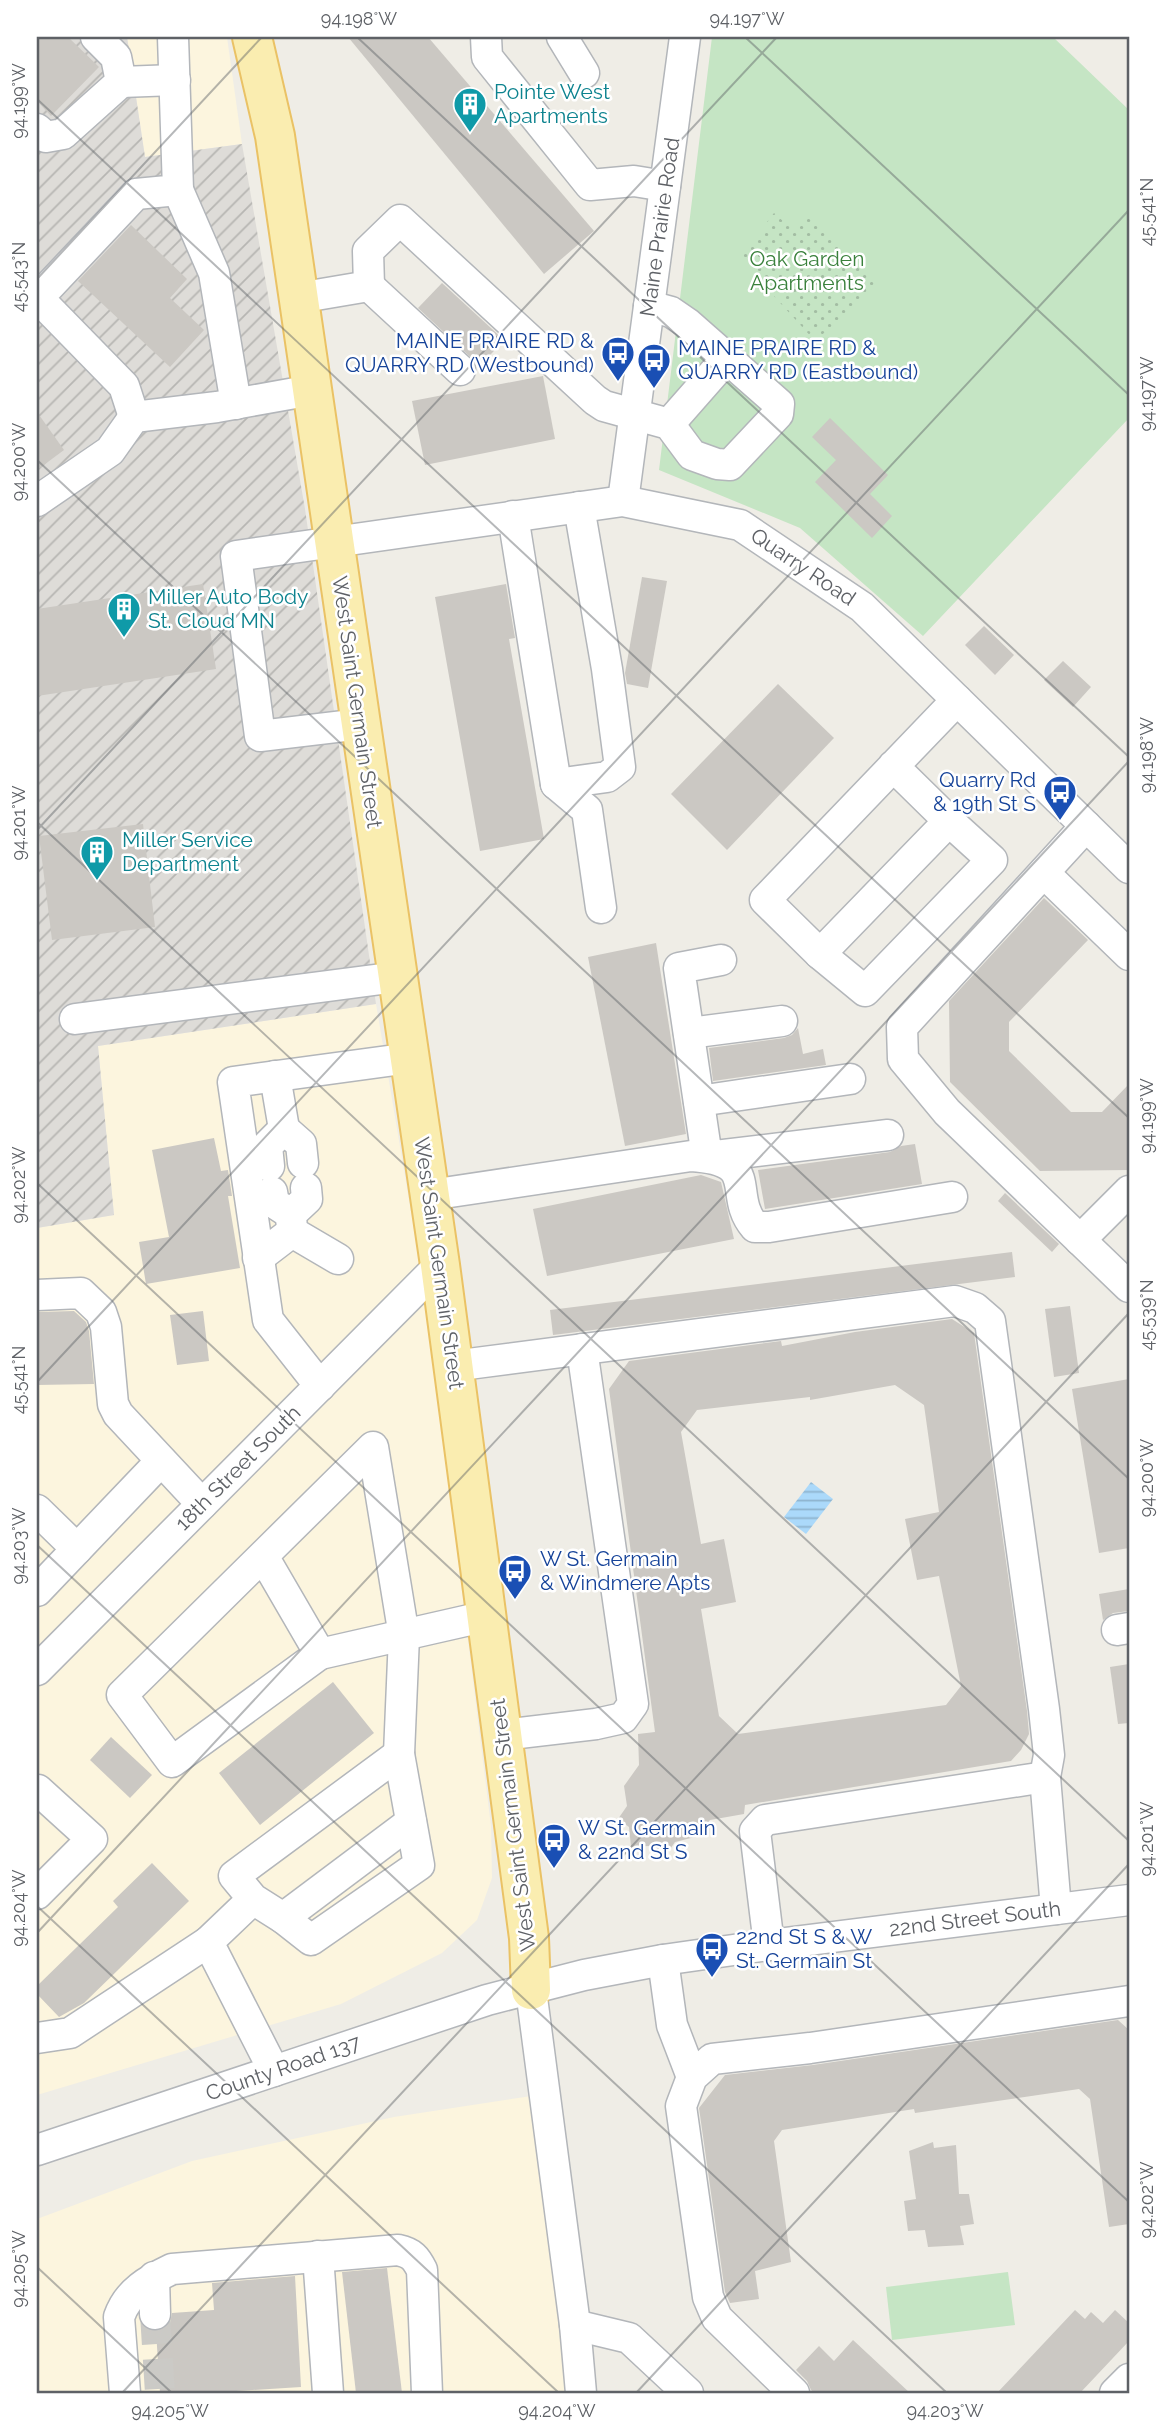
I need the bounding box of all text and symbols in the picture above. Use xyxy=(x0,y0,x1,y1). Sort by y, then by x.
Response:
text: 94.198°W xyxy=(321,8,397,29)
text: 94.197°W xyxy=(709,8,785,29)
text: 94.199°W xyxy=(8,63,29,139)
place label: Pointe West Apartments xyxy=(494,79,610,128)
building icon: Pointe West Apartments xyxy=(451,85,489,134)
street label: Maine Prairie Road xyxy=(635,136,684,318)
text: 45.541°N xyxy=(1136,178,1157,246)
text: 45.543°N xyxy=(8,242,29,312)
park label: Oak Garden Apartments xyxy=(750,246,864,295)
place label: MAINE PRAIRE RD & QUARRY RD (Westbound) xyxy=(345,328,594,377)
bus stop icon: MAINE PRAIRE RD & QUARRY RD (Westbound) xyxy=(599,334,637,383)
place label: MAINE PRAIRE RD & QUARRY RD (Eastbound) xyxy=(678,335,918,384)
bus stop icon: MAINE PRAIRE RD & QUARRY RD (Eastbound) xyxy=(635,341,673,390)
text: 94.197°W xyxy=(1136,356,1157,432)
text: 94.200°W xyxy=(8,423,29,501)
street label: Quarry Road xyxy=(746,522,860,611)
street label: West Saint Germain Street xyxy=(327,574,388,830)
place label: Miller Auto Body St. Cloud MN xyxy=(148,584,308,633)
building icon: Miller Auto Body St. Cloud MN xyxy=(105,590,143,639)
text: 94.198°W xyxy=(1136,717,1157,793)
place label: Quarry Rd & 19th St S xyxy=(933,767,1036,816)
bus stop icon: Quarry Rd & 19th St S xyxy=(1041,773,1079,822)
text: 94.201°W xyxy=(8,785,29,861)
place label: Miller Service Department xyxy=(122,827,253,876)
building icon: Miller Service Department xyxy=(78,833,116,882)
text: 94.199°W xyxy=(1136,1078,1157,1154)
street label: West Saint Germain Street xyxy=(409,1135,470,1391)
text: 94.202°W xyxy=(8,1146,29,1223)
text: 45.539°N xyxy=(1136,1279,1157,1351)
text: 45.541°N xyxy=(8,1346,29,1414)
street label: 18th Street South xyxy=(170,1400,305,1535)
text: 94.200°W xyxy=(1136,1439,1157,1517)
text: 94.203°W xyxy=(8,1507,29,1584)
place label: W St. Germain & Windmere Apts xyxy=(540,1546,710,1595)
bus stop icon: W St. Germain & Windmere Apts xyxy=(496,1552,534,1601)
street label: West Saint Germain Street xyxy=(485,1697,540,1953)
text: 94.201°W xyxy=(1136,1801,1157,1877)
place label: W St. Germain & 22nd St S xyxy=(578,1815,716,1864)
bus stop icon: W St. Germain & 22nd St S xyxy=(535,1821,573,1870)
text: 94.204°W xyxy=(8,1869,29,1947)
street label: 22nd Street South xyxy=(887,1896,1062,1941)
place label: 22nd St S & W St. Germain St xyxy=(736,1924,872,1973)
bus stop icon: 22nd St S & W St. Germain St xyxy=(693,1930,731,1979)
street label: County Road 137 xyxy=(202,2029,364,2106)
text: 94.202°W xyxy=(1136,2161,1157,2238)
text: 94.205°W xyxy=(8,2230,29,2308)
text: 94.205°W xyxy=(131,2400,209,2421)
text: 94.204°W xyxy=(518,2400,596,2421)
text: 94.203°W xyxy=(907,2400,984,2421)

